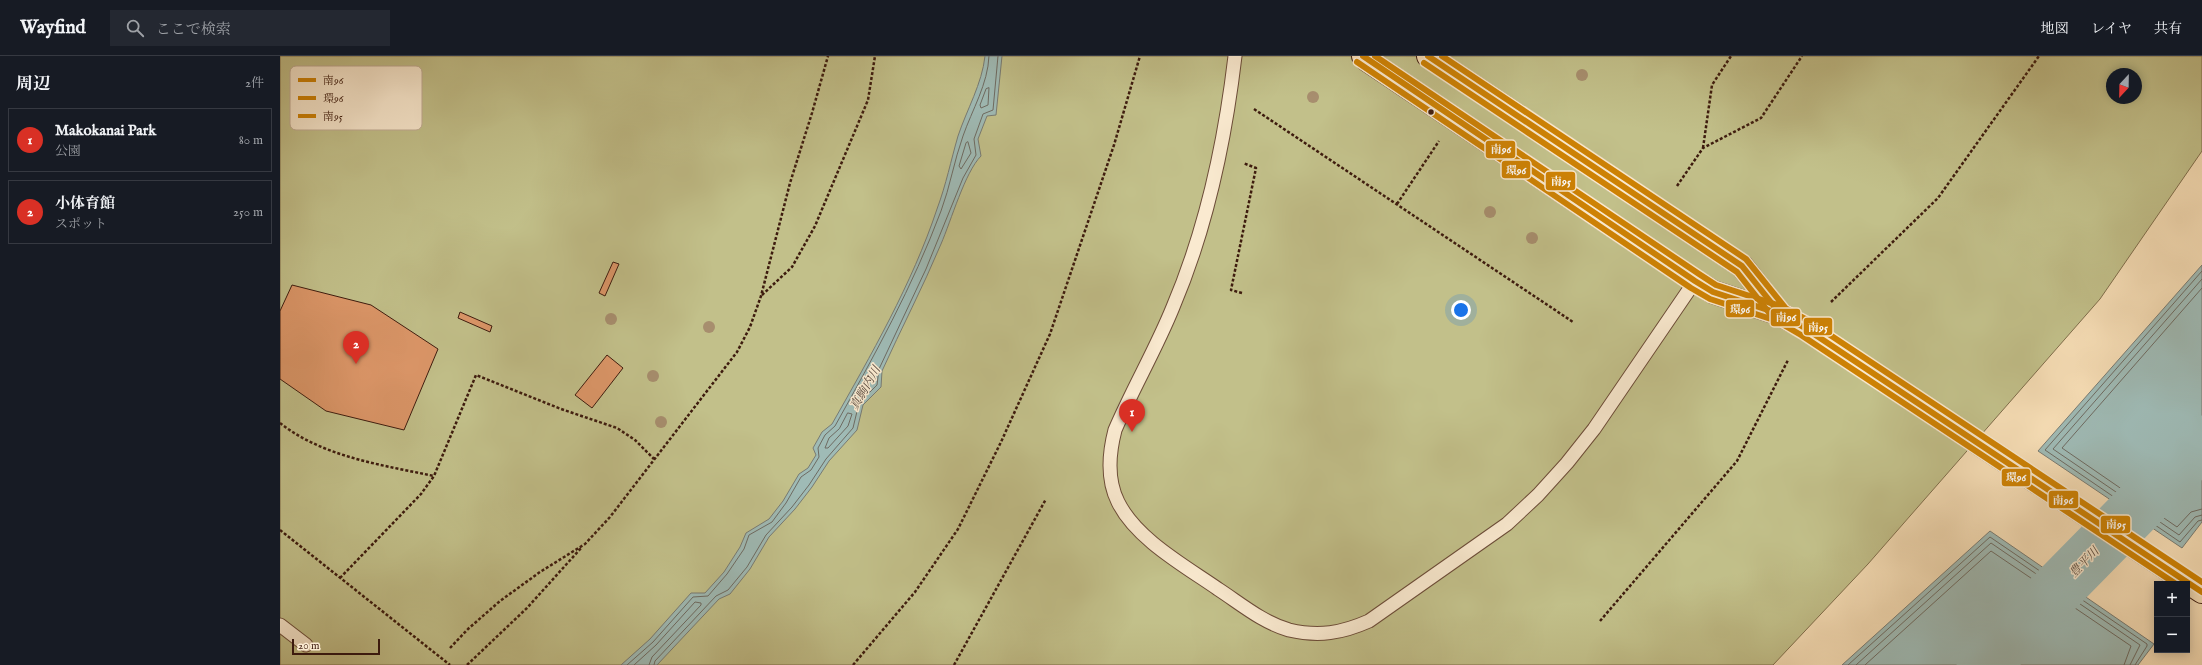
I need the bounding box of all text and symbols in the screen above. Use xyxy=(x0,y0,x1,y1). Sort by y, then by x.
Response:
search box xyxy=(110,10,390,46)
text: Wayfind xyxy=(20,16,86,40)
icon: search xyxy=(124,17,146,39)
text: ここで検索 xyxy=(156,20,231,39)
text: 地図 xyxy=(2041,20,2069,38)
text: レイヤ xyxy=(2091,20,2132,38)
text: 共有 xyxy=(2154,20,2182,38)
legend xyxy=(290,66,422,130)
north arrow xyxy=(2106,68,2142,104)
text: 周辺 xyxy=(16,74,50,95)
text: 南96 xyxy=(323,74,344,88)
text: 2件 xyxy=(245,75,264,92)
text: 環96 xyxy=(323,92,344,106)
unlabelled marker xyxy=(1426,107,1436,117)
text: 南95 xyxy=(323,110,343,124)
text: Makokanai Park xyxy=(55,121,156,140)
text: 1 xyxy=(28,132,32,149)
text: 80 m xyxy=(239,132,263,149)
line badge: 南96 xyxy=(1485,140,1516,159)
text: 公園 xyxy=(55,143,81,160)
text: 南96 xyxy=(1491,143,1513,157)
line badge: 環96 xyxy=(1501,160,1531,179)
text: 環96 xyxy=(1506,164,1528,178)
line badge: 南95 xyxy=(1545,171,1576,191)
text: 南95 xyxy=(1551,175,1571,189)
text: 小体育館 xyxy=(55,194,115,213)
text: 2 xyxy=(27,204,33,221)
text: 250 m xyxy=(233,204,263,221)
text: スポット xyxy=(55,216,107,233)
line badge: 環96 xyxy=(1725,299,1755,318)
your location xyxy=(1451,300,1471,320)
text: 環96 xyxy=(1730,303,1752,317)
line badge: 南96 xyxy=(1770,308,1801,327)
text: 南96 xyxy=(1776,311,1798,325)
line badge: 南95 xyxy=(1803,317,1833,336)
text: 南95 xyxy=(1808,321,1828,335)
pin: 2 xyxy=(343,331,369,364)
water label: 真駒内川 xyxy=(847,362,885,413)
pin: 1 xyxy=(1119,399,1145,432)
line badge: 環96 xyxy=(2001,468,2031,487)
text: 環96 xyxy=(2006,471,2028,485)
line badge: 南96 xyxy=(2048,490,2079,509)
text: 南96 xyxy=(2053,494,2075,508)
line badge: 南95 xyxy=(2100,515,2131,534)
text: 南95 xyxy=(2106,518,2126,532)
water label: 豊平川 xyxy=(2066,543,2104,581)
map controls xyxy=(2154,581,2190,653)
button: + xyxy=(2154,581,2190,617)
button: − xyxy=(2154,617,2190,653)
scale bar xyxy=(292,637,380,656)
text: 20 m xyxy=(298,639,319,653)

